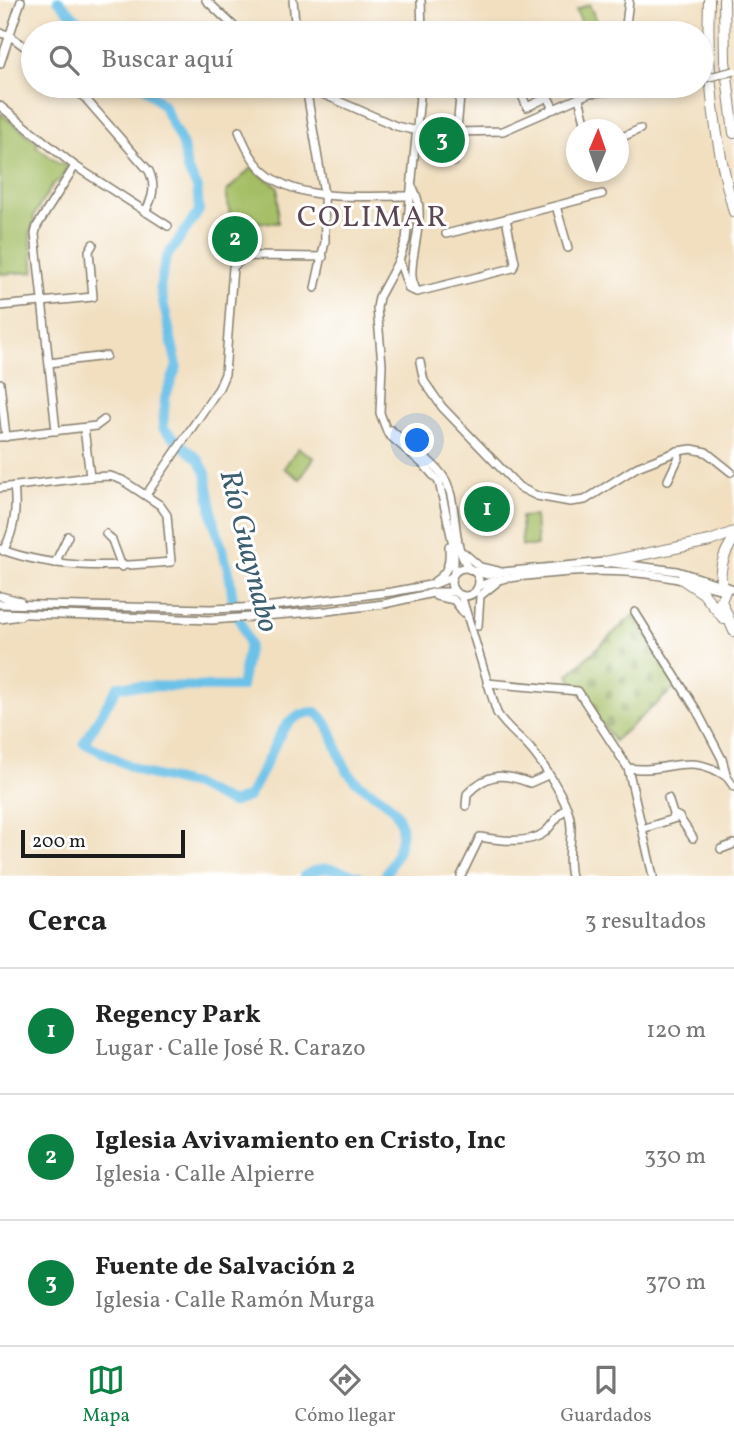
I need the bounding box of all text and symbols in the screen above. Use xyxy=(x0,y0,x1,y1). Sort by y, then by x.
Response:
search box xyxy=(21,21,713,98)
icon: search xyxy=(45,41,83,79)
text: Buscar aquí xyxy=(101,42,233,78)
pin: 3 xyxy=(419,114,465,166)
north arrow xyxy=(566,119,629,182)
district label: COLIMAR xyxy=(297,197,449,239)
pin: 2 xyxy=(212,213,258,265)
your location xyxy=(400,423,434,457)
water label: Río Guaynabo xyxy=(208,465,289,637)
pin: 1 xyxy=(464,483,510,535)
scale bar xyxy=(21,827,186,859)
text: 200 m xyxy=(32,829,86,855)
text: Cerca xyxy=(28,901,107,943)
text: 3 resultados xyxy=(585,906,706,938)
text: Regency Park xyxy=(95,997,261,1033)
text: 1 xyxy=(46,1015,56,1047)
text: 120 m xyxy=(646,1015,706,1047)
text: Lugar · Calle José R. Carazo xyxy=(95,1033,365,1065)
text: Iglesia Avivamiento en Cristo, Inc xyxy=(95,1123,506,1159)
text: 2 xyxy=(45,1141,57,1173)
text: 330 m xyxy=(644,1141,706,1173)
text: Iglesia · Calle Alpierre xyxy=(95,1159,315,1191)
text: Fuente de Salvación 2 xyxy=(95,1249,355,1285)
text: 3 xyxy=(45,1267,57,1299)
text: 370 m xyxy=(645,1267,706,1299)
text: Iglesia · Calle Ramón Murga xyxy=(95,1285,375,1317)
tab: Mapa xyxy=(82,1361,130,1429)
tab: Cómo llegar xyxy=(295,1361,396,1429)
tab: Guardados xyxy=(560,1361,652,1429)

